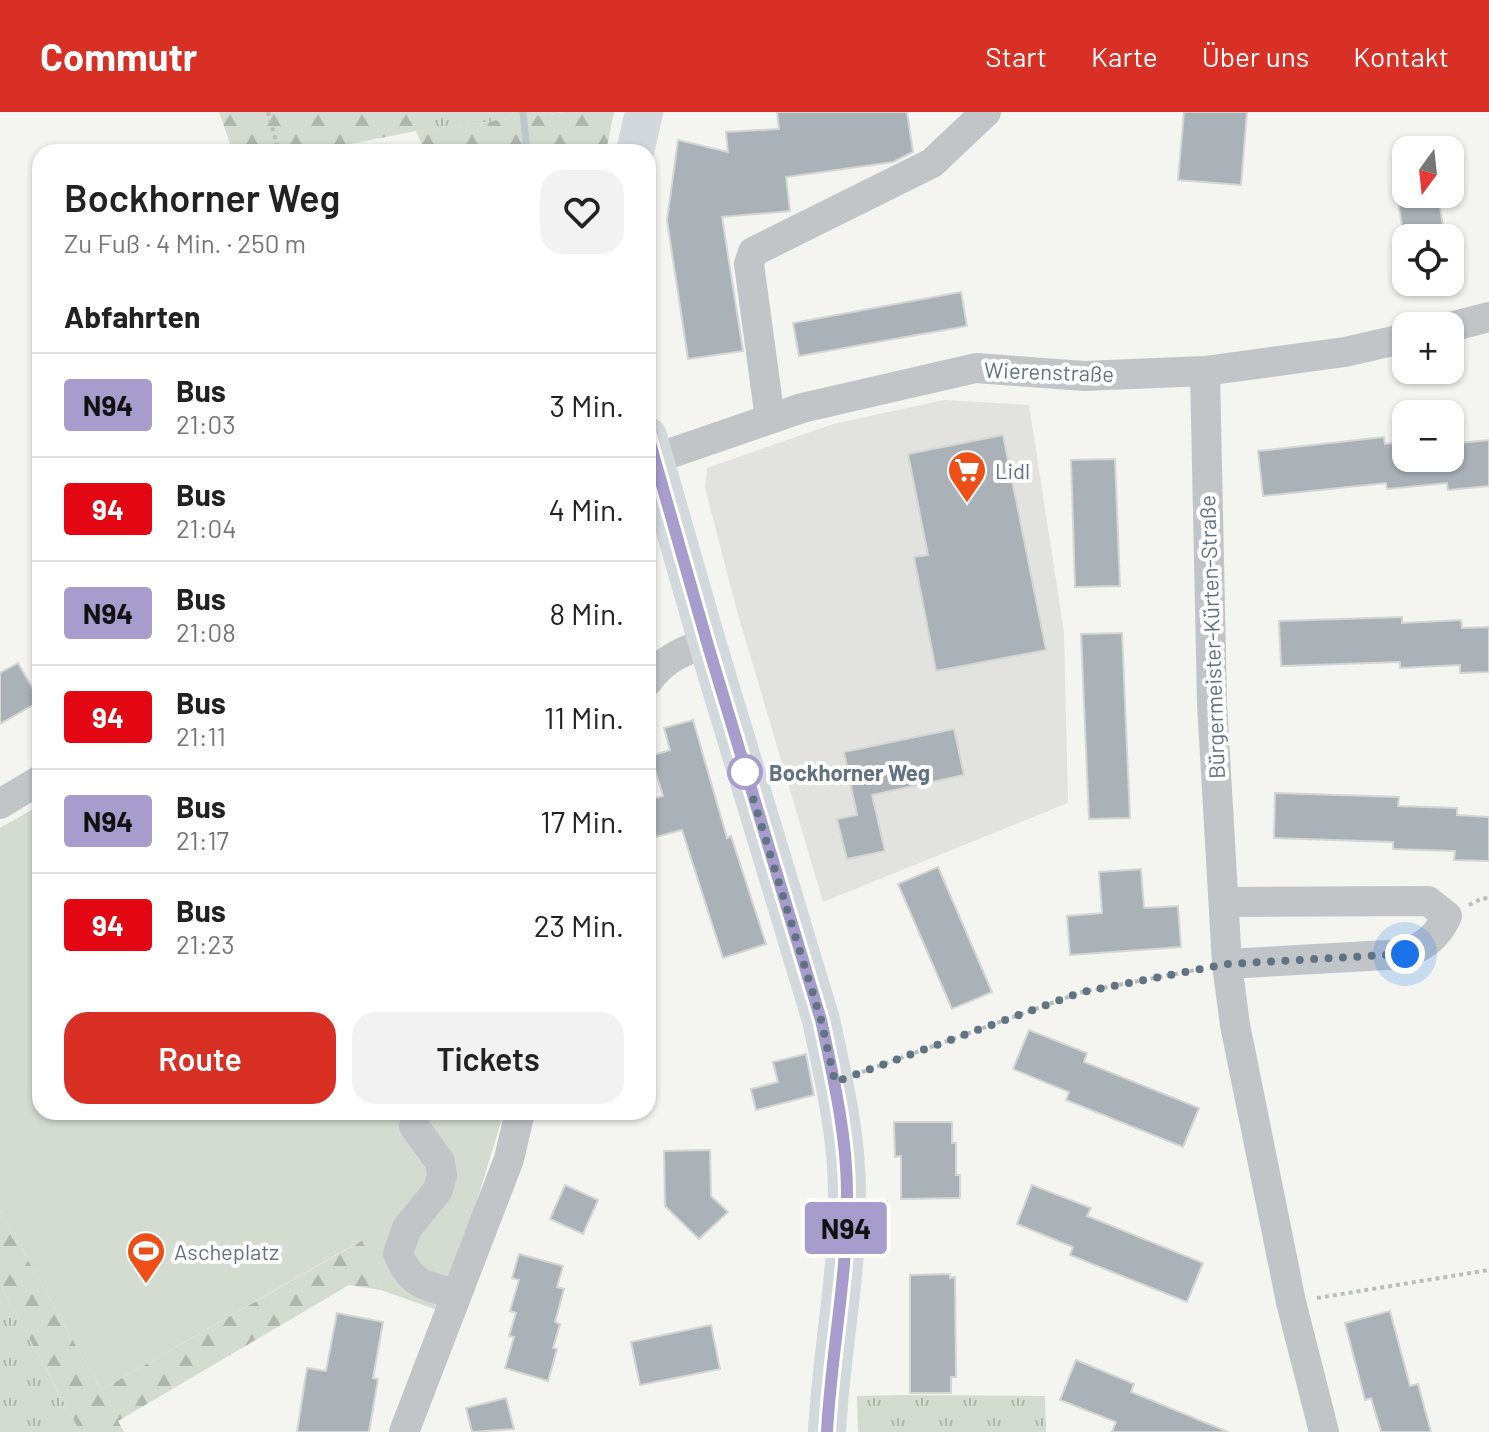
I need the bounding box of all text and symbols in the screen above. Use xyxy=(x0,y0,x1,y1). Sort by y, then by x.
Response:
text: Commutr xyxy=(40,33,197,79)
text: Start xyxy=(985,39,1047,73)
text: Karte xyxy=(1091,39,1158,73)
text: Über uns xyxy=(1202,39,1309,73)
text: Kontakt xyxy=(1353,39,1449,73)
north arrow xyxy=(1392,136,1464,208)
map controls xyxy=(1392,136,1464,472)
button: heart xyxy=(540,170,624,254)
text: Bockhorner Weg xyxy=(64,174,340,220)
button: locate xyxy=(1392,224,1464,296)
text: Zu Fuß · 4 Min. · 250 m xyxy=(64,227,306,258)
text: Abfahrten xyxy=(64,298,200,334)
button: + xyxy=(1392,312,1464,384)
street label: Wierenstraße xyxy=(984,356,1114,386)
text: Bus xyxy=(176,372,226,408)
text: 3 Min. xyxy=(550,387,624,423)
text: N94 xyxy=(83,388,133,422)
button: − xyxy=(1392,400,1464,472)
text: 21:03 xyxy=(176,408,236,439)
supermarket icon: Lidl xyxy=(946,449,988,504)
place label: Lidl xyxy=(995,457,1030,483)
text: Bus xyxy=(176,476,226,512)
text: 4 Min. xyxy=(548,491,624,527)
text: 94 xyxy=(92,492,124,526)
street label: Bürgermeister-Kürten-Straße xyxy=(1193,495,1229,779)
text: 21:04 xyxy=(176,512,237,543)
text: Bus xyxy=(176,580,226,616)
text: 8 Min. xyxy=(549,595,624,631)
text: N94 xyxy=(83,596,133,630)
text: 21:08 xyxy=(176,616,236,647)
text: Bus xyxy=(176,684,226,720)
text: 11 Min. xyxy=(544,699,624,735)
text: 94 xyxy=(92,700,124,734)
text: 21:11 xyxy=(176,720,226,751)
marker: Bockhorner Weg xyxy=(728,755,762,789)
place label: Bockhorner Weg xyxy=(769,759,930,785)
text: Bus xyxy=(176,788,226,824)
text: 17 Min. xyxy=(540,803,624,839)
text: N94 xyxy=(83,804,133,838)
text: 21:17 xyxy=(176,824,229,855)
text: Bus xyxy=(176,892,226,928)
text: 23 Min. xyxy=(534,907,624,943)
text: 94 xyxy=(92,908,124,942)
text: 21:23 xyxy=(176,928,235,959)
your location xyxy=(1385,934,1425,974)
button: Route xyxy=(64,1012,336,1104)
button: Tickets xyxy=(352,1012,624,1104)
line badge: N94 xyxy=(800,1202,892,1254)
text: N94 xyxy=(821,1211,871,1245)
sports icon: Ascheplatz xyxy=(125,1230,167,1285)
place label: Ascheplatz xyxy=(174,1238,279,1264)

